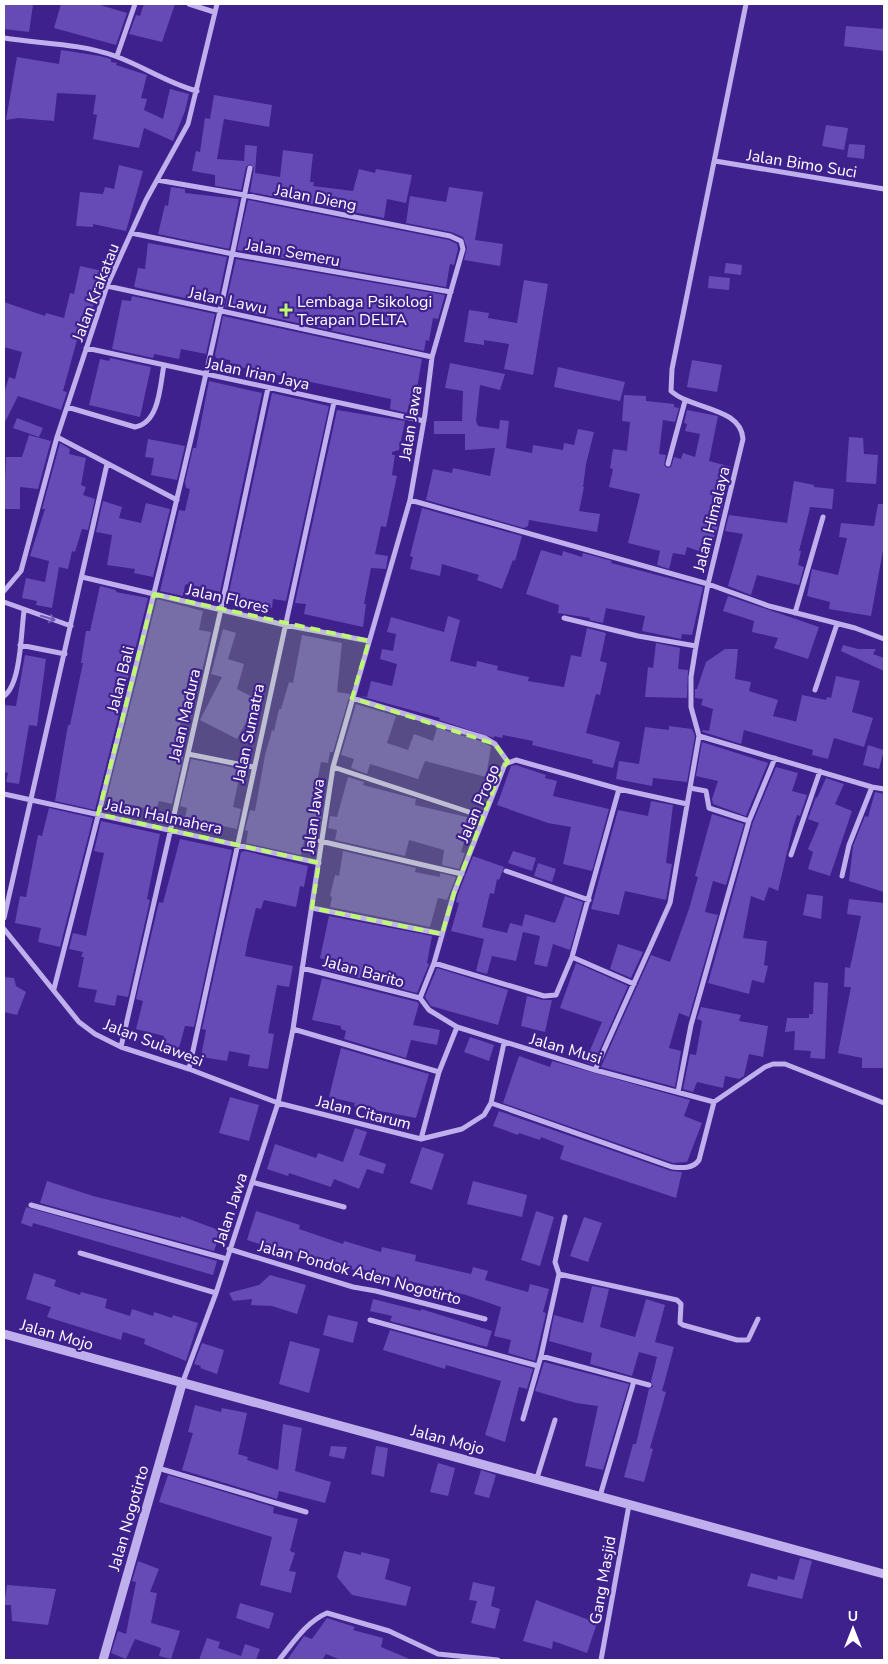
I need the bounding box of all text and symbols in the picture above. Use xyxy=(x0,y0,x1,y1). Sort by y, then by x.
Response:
street label: Jalan Bimo Suci xyxy=(744,144,859,184)
street label: Jalan Dieng xyxy=(272,179,358,217)
street label: Jalan Semeru xyxy=(243,234,342,272)
street label: Jalan Krakatau xyxy=(67,240,125,346)
street label: Jalan Lawu xyxy=(186,282,269,320)
place label: Lembaga Psikologi Terapan DELTA xyxy=(297,291,432,331)
marker: Lembaga Psikologi Terapan DELTA xyxy=(279,303,293,317)
street label: Jalan Irian Jaya xyxy=(203,352,312,396)
street label: Jalan Jawa xyxy=(394,384,428,463)
street label: Jalan Himalaya xyxy=(688,464,736,575)
street label: Jalan Flores xyxy=(183,579,271,619)
one-way arrow xyxy=(39,614,55,624)
street label: Jalan Bali xyxy=(102,644,140,716)
street label: Jalan Madura xyxy=(163,667,206,765)
street label: Jalan Sumatra xyxy=(228,682,270,786)
street label: Jalan Progo xyxy=(452,761,505,847)
street label: Jalan Jawa xyxy=(298,777,330,856)
street label: Jalan Halmahera xyxy=(102,794,224,840)
street label: Jalan Barito xyxy=(320,950,407,993)
street label: Jalan Sulawesi xyxy=(100,1013,207,1072)
street label: Jalan Musi xyxy=(526,1028,604,1070)
street label: Jalan Citarum xyxy=(313,1090,414,1135)
street label: Jalan Jawa xyxy=(209,1170,253,1250)
street label: Jalan Pondok Aden Nogotirto xyxy=(255,1235,464,1311)
street label: Jalan Mojo xyxy=(17,1314,96,1356)
street label: Jalan Mojo xyxy=(408,1419,487,1460)
street label: Jalan Nogotirto xyxy=(103,1463,155,1575)
street label: Gang Masjid xyxy=(584,1534,622,1626)
north arrow xyxy=(828,1604,878,1654)
text: U xyxy=(848,1607,858,1626)

